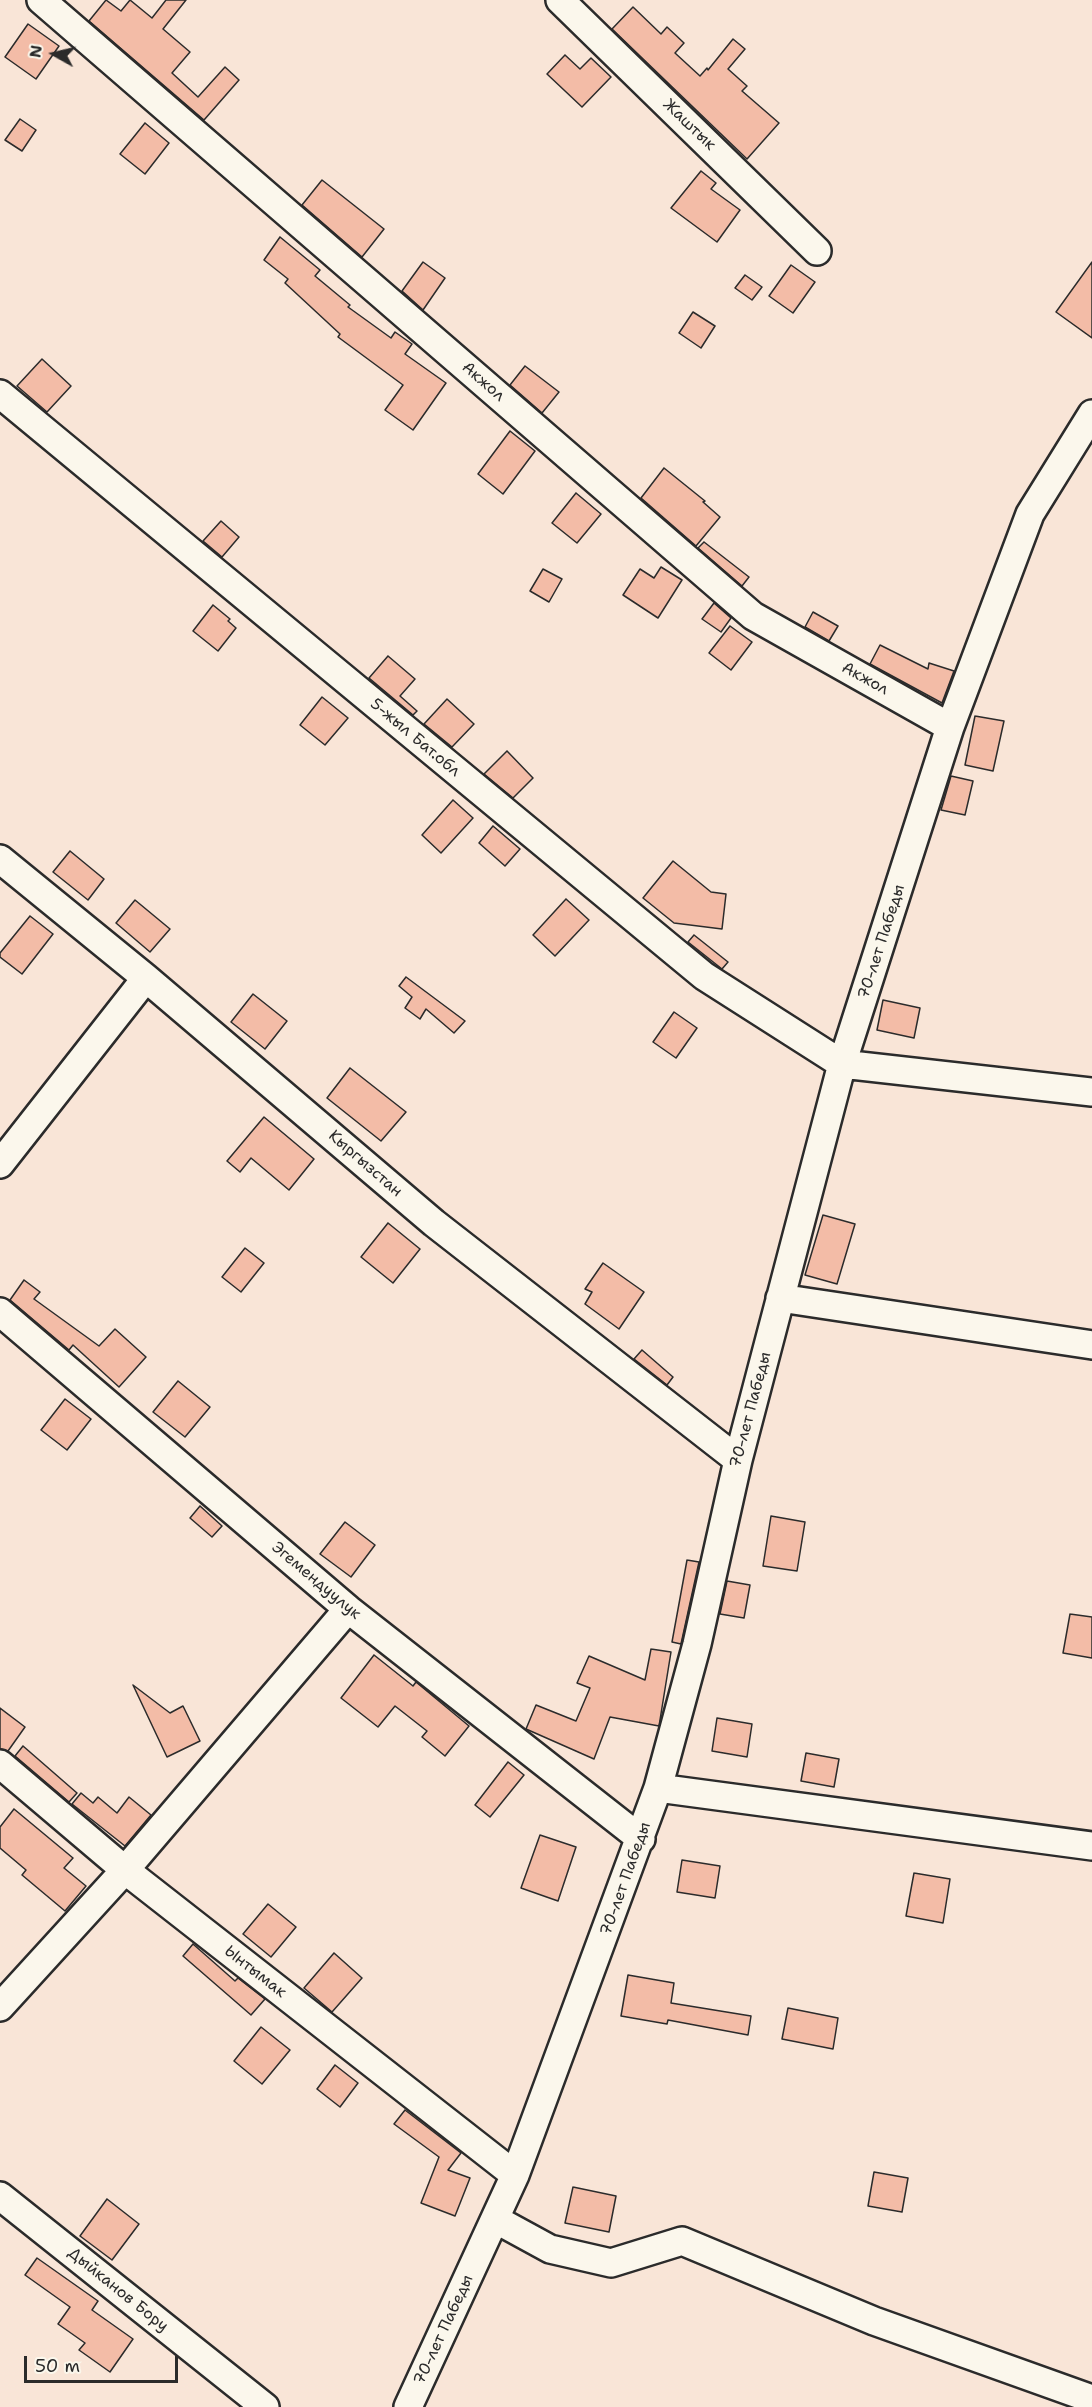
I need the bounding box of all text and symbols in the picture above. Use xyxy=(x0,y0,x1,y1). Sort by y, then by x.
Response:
north arrow xyxy=(24,24,84,84)
text: N xyxy=(24,44,47,59)
street label: Жаштык xyxy=(659,95,719,155)
street label: Акжол xyxy=(458,358,508,406)
street label: Акжол xyxy=(838,658,892,700)
street label: 5-жыл Бат.обл xyxy=(366,695,464,781)
street label: 70-лет Пабеды xyxy=(854,882,910,1002)
street label: Кыргызстан xyxy=(324,1127,406,1201)
street label: 70-лет Пабеды xyxy=(726,1350,776,1470)
street label: Эгемендуулук xyxy=(267,1538,365,1624)
street label: 70-лет Пабеды xyxy=(597,1820,655,1938)
street label: Ынтымак xyxy=(220,1942,290,2002)
street label: Дыйканов Бору xyxy=(64,2244,172,2336)
street label: 70-лет Пабеды xyxy=(410,2272,478,2388)
scale bar xyxy=(27,2344,182,2382)
text: 50 m xyxy=(35,2354,80,2378)

